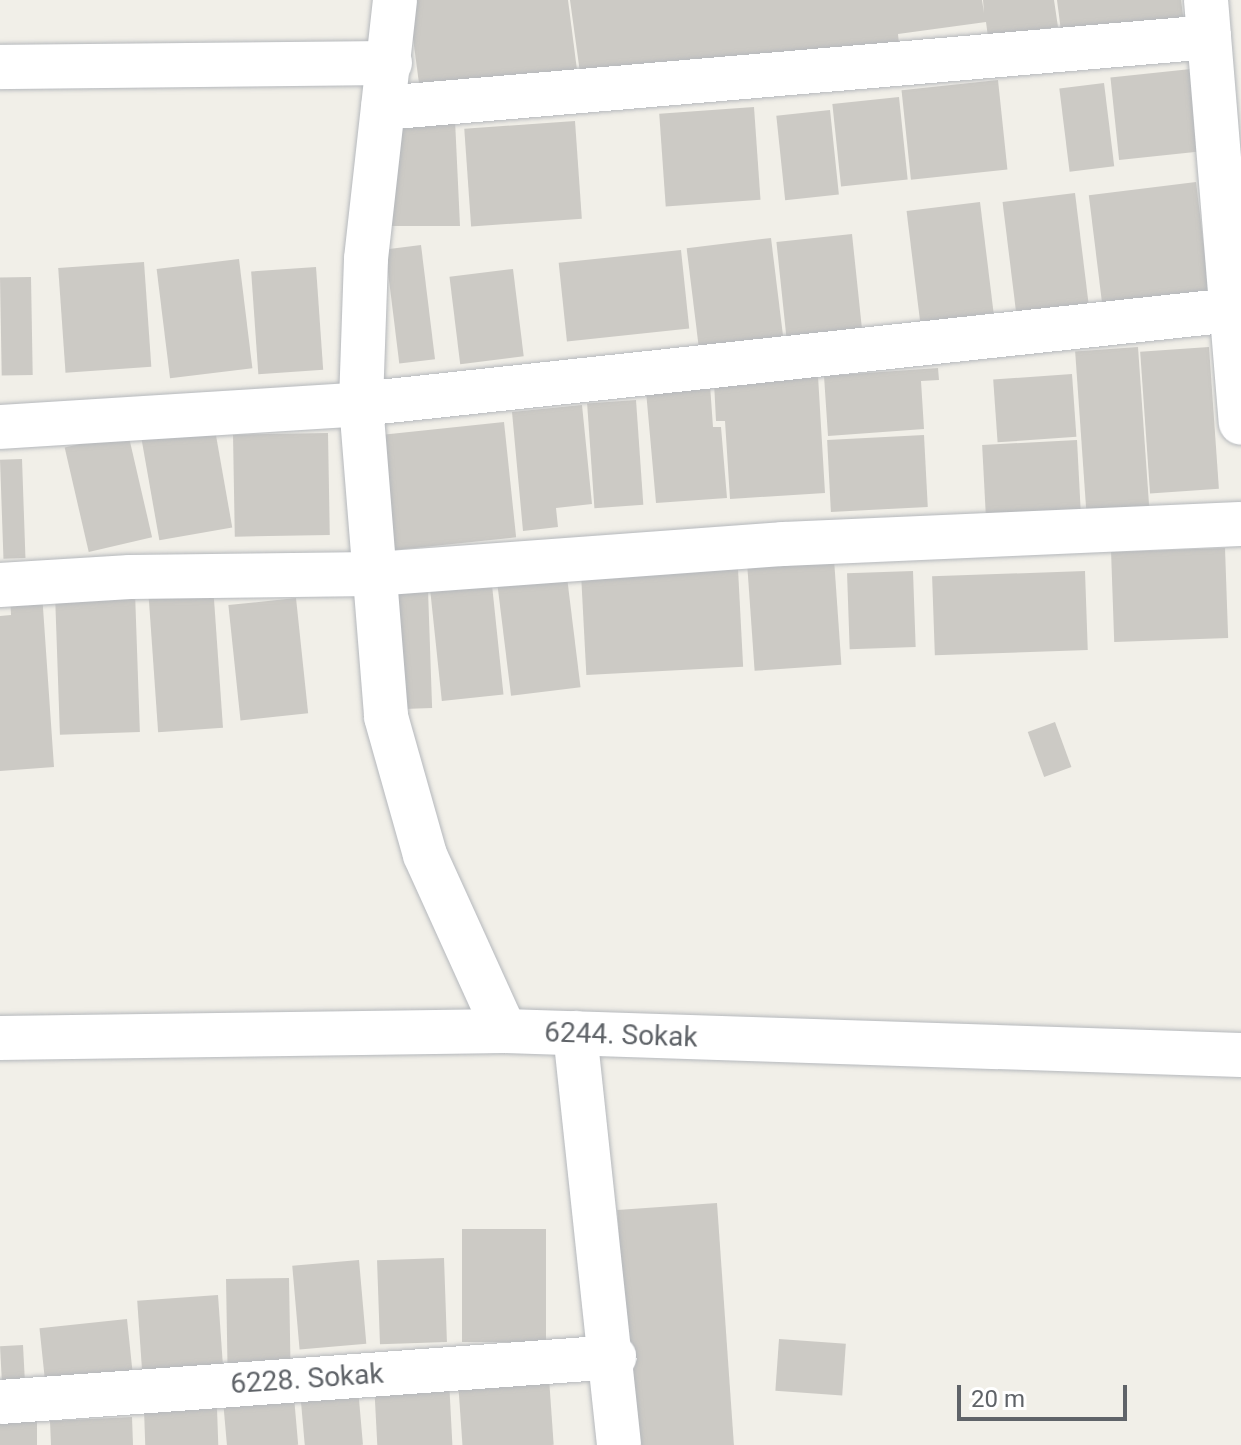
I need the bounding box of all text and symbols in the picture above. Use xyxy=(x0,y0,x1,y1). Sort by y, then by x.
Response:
street label: 6244. Sokak xyxy=(544,1016,698,1054)
street label: 6228. Sokak xyxy=(229,1357,385,1401)
scale bar xyxy=(961,1369,1131,1419)
text: 20 m xyxy=(971,1385,1025,1413)

